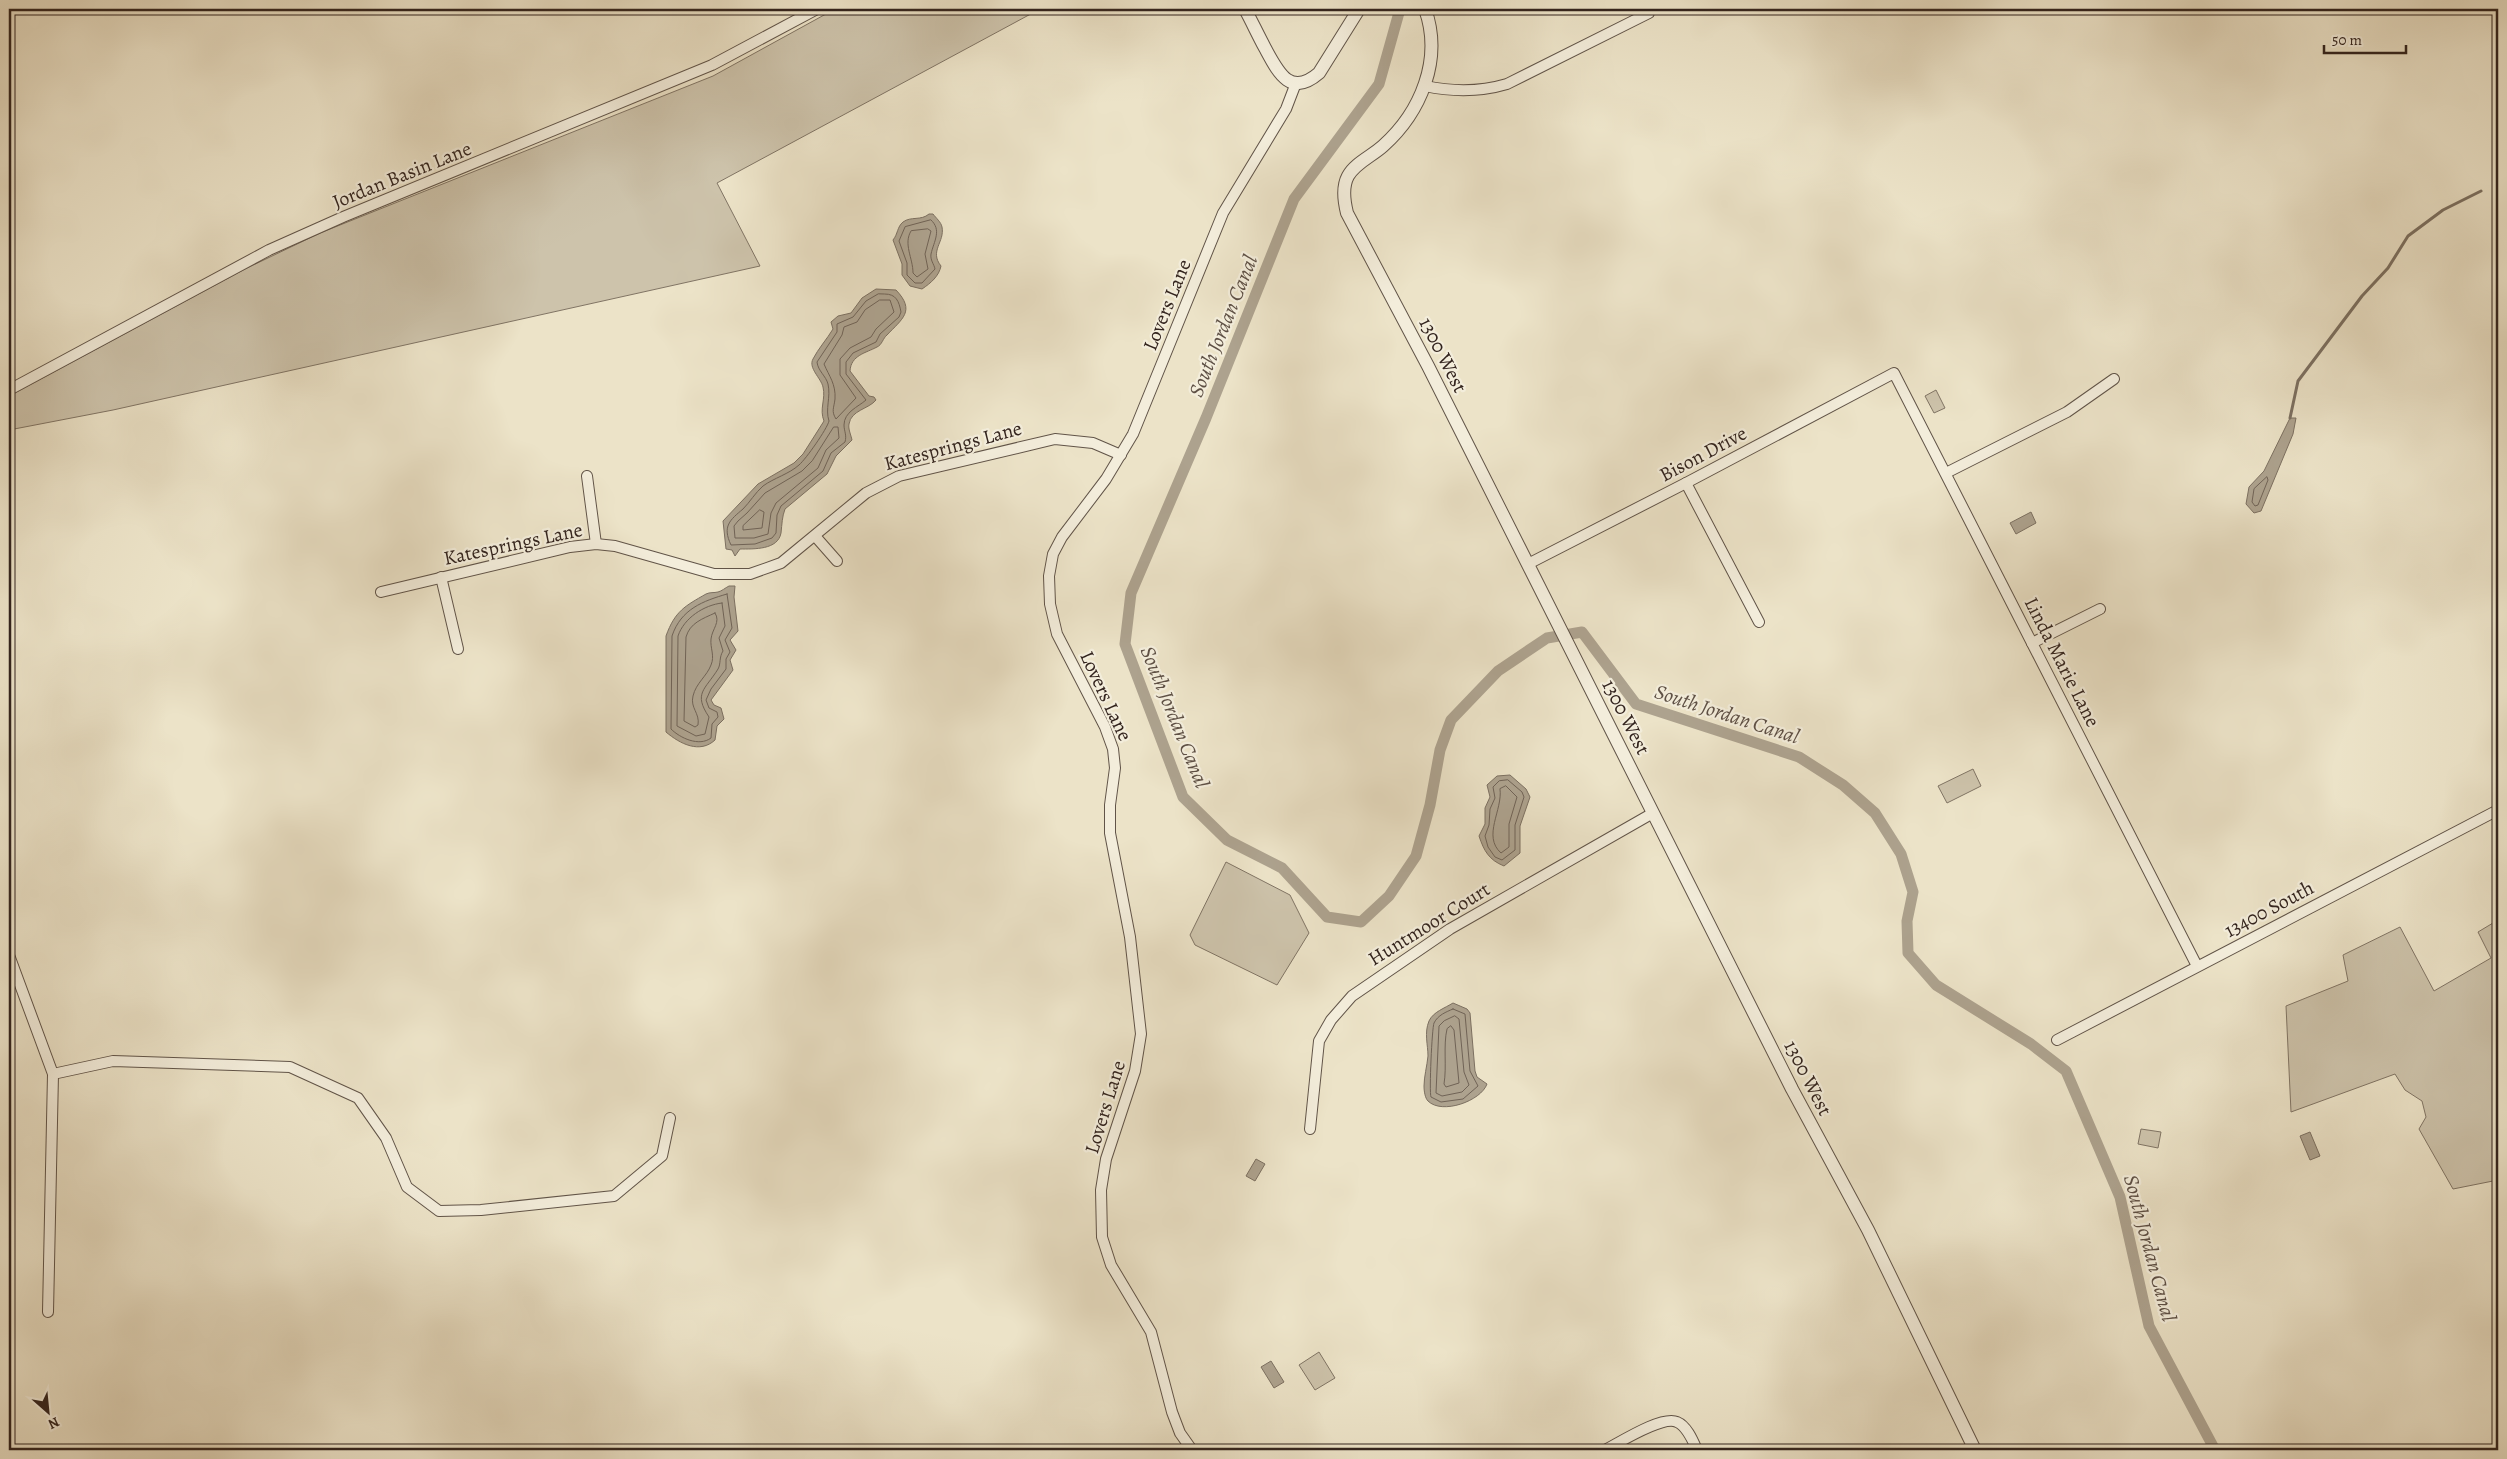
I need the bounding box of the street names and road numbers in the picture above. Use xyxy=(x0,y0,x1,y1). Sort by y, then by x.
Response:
street label: Jordan Basin Lane xyxy=(329,135,475,215)
street label: Lovers Lane xyxy=(1136,255,1198,355)
street label: 1300 West xyxy=(1413,313,1474,398)
street label: Katesprings Lane xyxy=(881,415,1025,477)
street label: Bison Drive xyxy=(1655,420,1751,488)
street label: Katesprings Lane xyxy=(441,516,585,572)
street label: Linda Marie Lane xyxy=(2018,592,2106,732)
street label: Lovers Lane xyxy=(1073,647,1139,745)
street label: 1300 West xyxy=(1596,675,1657,760)
street label: 13400 South xyxy=(2220,874,2319,944)
street label: Huntmoor Court xyxy=(1363,876,1495,972)
street label: 1300 West xyxy=(1778,1036,1839,1121)
street label: Lovers Lane xyxy=(1078,1057,1132,1157)

